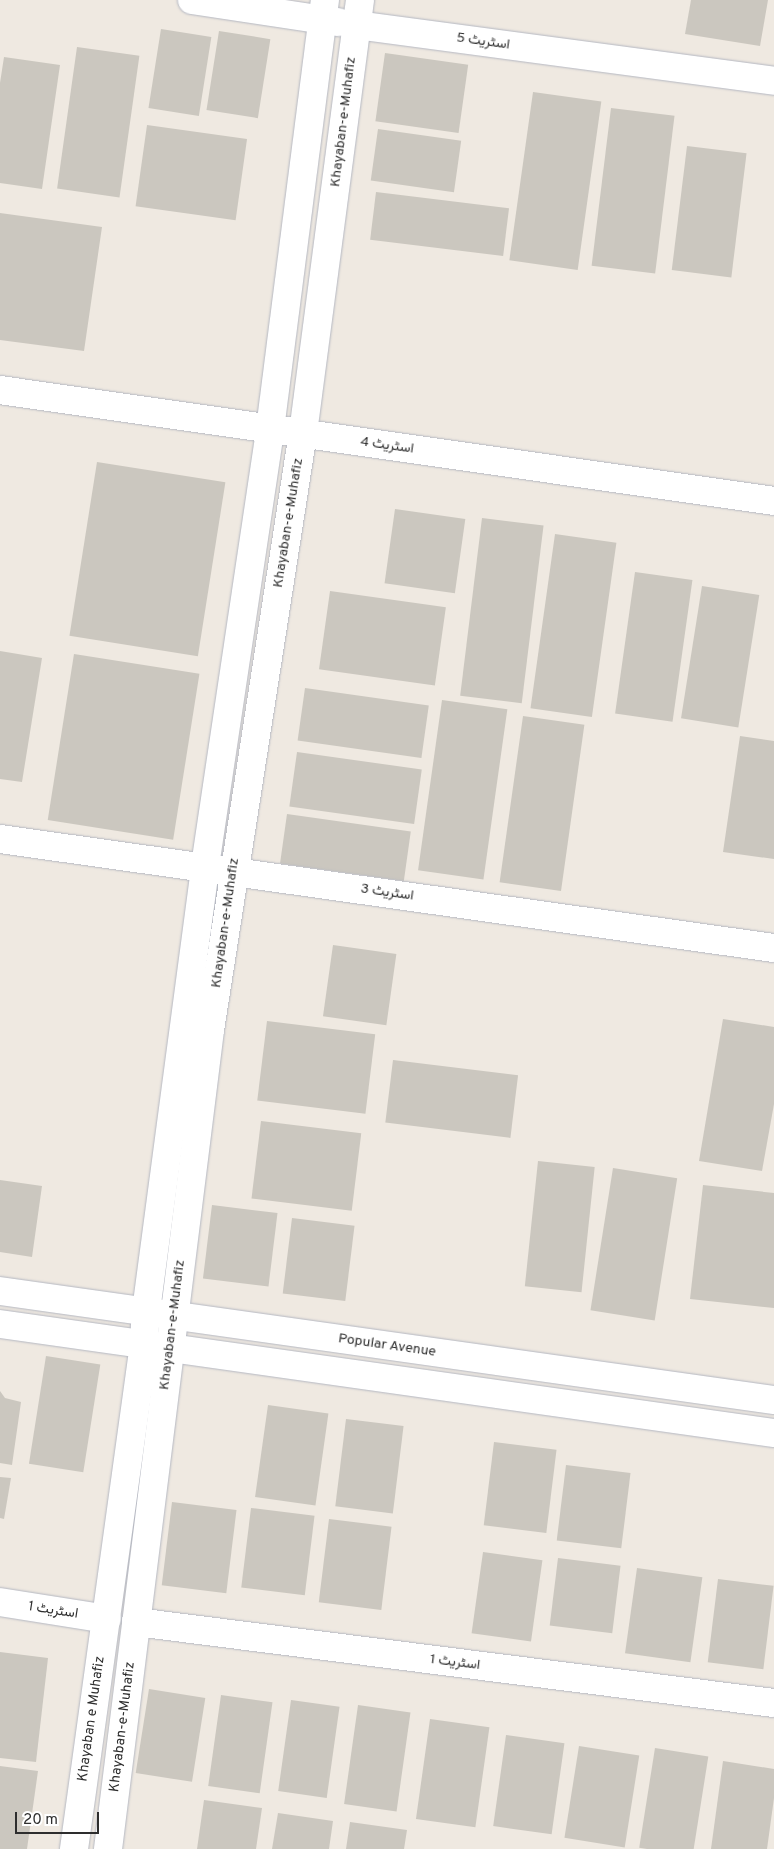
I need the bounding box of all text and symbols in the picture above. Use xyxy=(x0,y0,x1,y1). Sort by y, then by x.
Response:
street label: اسٹریٹ 5 xyxy=(455,30,511,54)
street label: Khayaban-e-Muhafiz xyxy=(328,56,360,188)
street label: اسٹریٹ 4 xyxy=(359,434,415,458)
street label: Khayaban-e-Muhafiz xyxy=(270,457,308,589)
street label: Khayaban-e-Muhafiz xyxy=(209,857,243,989)
street label: اسٹریٹ 3 xyxy=(359,881,415,905)
street label: Khayaban-e-Muhafiz xyxy=(157,1259,189,1391)
street label: Popular Avenue xyxy=(337,1331,437,1361)
street label: اسٹریٹ 1 xyxy=(27,1599,79,1623)
street label: اسٹریٹ 1 xyxy=(429,1652,481,1674)
street label: Khayaban e Muhafiz xyxy=(75,1655,109,1783)
street label: Khayaban-e-Muhafiz xyxy=(107,1661,139,1793)
scale bar xyxy=(18,1802,101,1834)
text: 20 m xyxy=(23,1811,58,1830)

